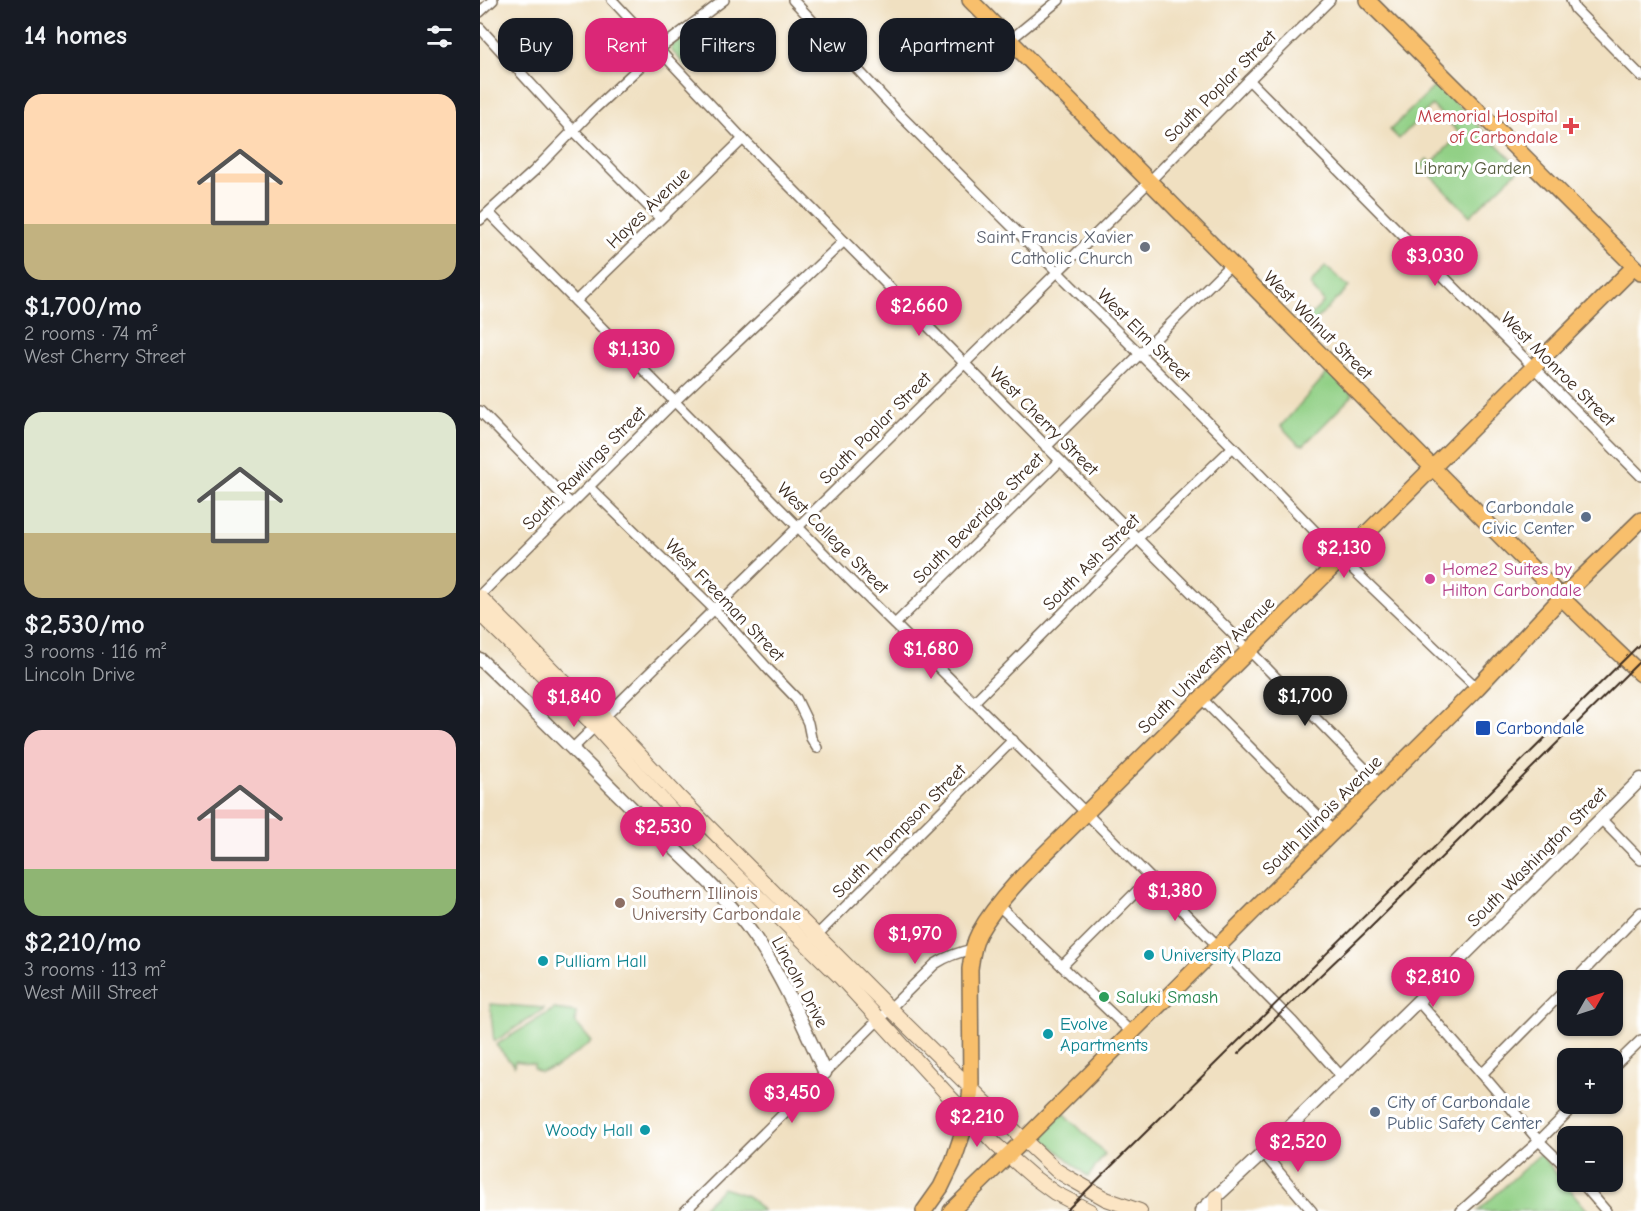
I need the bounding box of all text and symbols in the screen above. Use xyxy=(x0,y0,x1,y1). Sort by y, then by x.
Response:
chip: Buy xyxy=(498,18,573,72)
chip: Rent xyxy=(585,18,668,72)
chip: Filters xyxy=(680,18,776,72)
chip: New xyxy=(788,18,867,72)
chip: Apartment xyxy=(879,18,1015,72)
icon: filters xyxy=(423,20,456,53)
text: 14 homes xyxy=(24,21,127,51)
street label: South Poplar Street xyxy=(1160,26,1281,147)
place label: Memorial Hospital of Carbondale xyxy=(1418,106,1558,148)
marker: Memorial Hospital of Carbondale xyxy=(1562,117,1580,135)
icon: home xyxy=(186,133,294,241)
park label: Library Garden xyxy=(1414,158,1532,179)
street label: Hayes Avenue xyxy=(602,164,694,253)
place label: Saint Francis Xavier Catholic Church xyxy=(976,227,1134,269)
pin: $3,030 xyxy=(1386,236,1484,287)
marker: Saint Francis Xavier Catholic Church xyxy=(1138,240,1152,254)
text: $3,030 xyxy=(1406,244,1464,267)
street label: West Walnut Street xyxy=(1259,267,1377,385)
street label: West Elm Street xyxy=(1093,285,1195,387)
pin: $2,660 xyxy=(870,286,968,337)
text: $1,700/mo xyxy=(24,292,142,322)
text: $2,660 xyxy=(890,294,948,317)
street label: West Monroe Street xyxy=(1496,308,1620,431)
text: 2 rooms · 74 m² xyxy=(24,322,157,345)
pin: $1,130 xyxy=(585,329,683,380)
text: $1,130 xyxy=(608,337,660,360)
text: West Cherry Street xyxy=(24,345,185,368)
street label: West Cherry Street xyxy=(985,363,1103,481)
street label: South Poplar Street xyxy=(815,368,936,489)
street label: South Rawlings Street xyxy=(518,402,651,535)
street label: South Beveridge Street xyxy=(909,448,1049,588)
icon: home xyxy=(186,451,294,559)
street label: West College Street xyxy=(772,478,893,599)
place label: Carbondale Civic Center xyxy=(1482,497,1575,539)
street label: South Ash Street xyxy=(1039,509,1145,615)
marker: Carbondale Civic Center xyxy=(1579,510,1593,524)
pin: $2,130 xyxy=(1295,528,1393,579)
street label: West Freeman Street xyxy=(661,535,789,667)
text: $2,130 xyxy=(1317,536,1371,559)
place label: Home2 Suites by Hilton Carbondale xyxy=(1442,559,1582,601)
marker: Home2 Suites by Hilton Carbondale xyxy=(1423,572,1437,586)
street label: South University Avenue xyxy=(1134,593,1279,738)
text: $2,530/mo xyxy=(24,610,145,640)
pin: $1,680 xyxy=(882,629,980,680)
text: $1,680 xyxy=(903,637,959,660)
text: 3 rooms · 116 m² xyxy=(24,640,166,663)
text: Lincoln Drive xyxy=(24,663,135,686)
pin: $1,700 xyxy=(1256,676,1354,727)
pin: $1,840 xyxy=(525,677,623,728)
text: $1,700 xyxy=(1277,684,1333,707)
text: $1,840 xyxy=(547,685,601,708)
place label: Carbondale xyxy=(1496,718,1584,739)
marker: Carbondale xyxy=(1474,719,1492,737)
street label: South Illinois Avenue xyxy=(1258,751,1386,879)
street label: South Thompson Street xyxy=(828,760,971,903)
icon: home xyxy=(186,769,294,877)
street label: South Washington Street xyxy=(1463,782,1612,932)
pin: $2,530 xyxy=(614,807,712,858)
text: $2,530 xyxy=(634,815,692,838)
pin: $1,380 xyxy=(1126,871,1224,922)
text: $1,380 xyxy=(1147,879,1203,902)
place label: Southern Illinois University Carbondale xyxy=(632,883,801,925)
marker: Southern Illinois University Carbondale xyxy=(613,896,627,910)
pin: $1,970 xyxy=(866,914,964,965)
text: $1,970 xyxy=(888,922,942,945)
text: $2,210/mo xyxy=(24,928,141,958)
street label: Lincoln Drive xyxy=(767,933,832,1031)
place label: University Plaza xyxy=(1161,945,1282,966)
marker: University Plaza xyxy=(1142,948,1156,962)
place label: Pulliam Hall xyxy=(555,951,647,972)
marker: Pulliam Hall xyxy=(536,954,550,968)
pin: $2,810 xyxy=(1384,957,1482,1008)
text: 3 rooms · 113 m² xyxy=(24,958,165,981)
text: $2,810 xyxy=(1405,965,1461,988)
north arrow xyxy=(1557,970,1623,1036)
map controls xyxy=(1557,970,1623,1192)
text: West Mill Street xyxy=(24,981,158,1004)
place label: Saluki Smash xyxy=(1116,987,1218,1008)
marker: Saluki Smash xyxy=(1097,990,1111,1004)
place label: Evolve Apartments xyxy=(1060,1014,1148,1056)
marker: Evolve Apartments xyxy=(1041,1027,1055,1041)
button: + xyxy=(1557,1048,1623,1114)
pin: $3,450 xyxy=(743,1073,841,1124)
text: $3,450 xyxy=(763,1081,821,1104)
place label: City of Carbondale Public Safety Center xyxy=(1387,1092,1542,1134)
pin: $2,210 xyxy=(928,1097,1026,1148)
text: $2,210 xyxy=(949,1105,1005,1128)
marker: City of Carbondale Public Safety Center xyxy=(1368,1105,1382,1119)
place label: Woody Hall xyxy=(545,1120,633,1141)
pin: $2,520 xyxy=(1249,1122,1347,1173)
marker: Woody Hall xyxy=(638,1123,652,1137)
button: − xyxy=(1557,1126,1623,1192)
text: $2,520 xyxy=(1269,1130,1327,1153)

